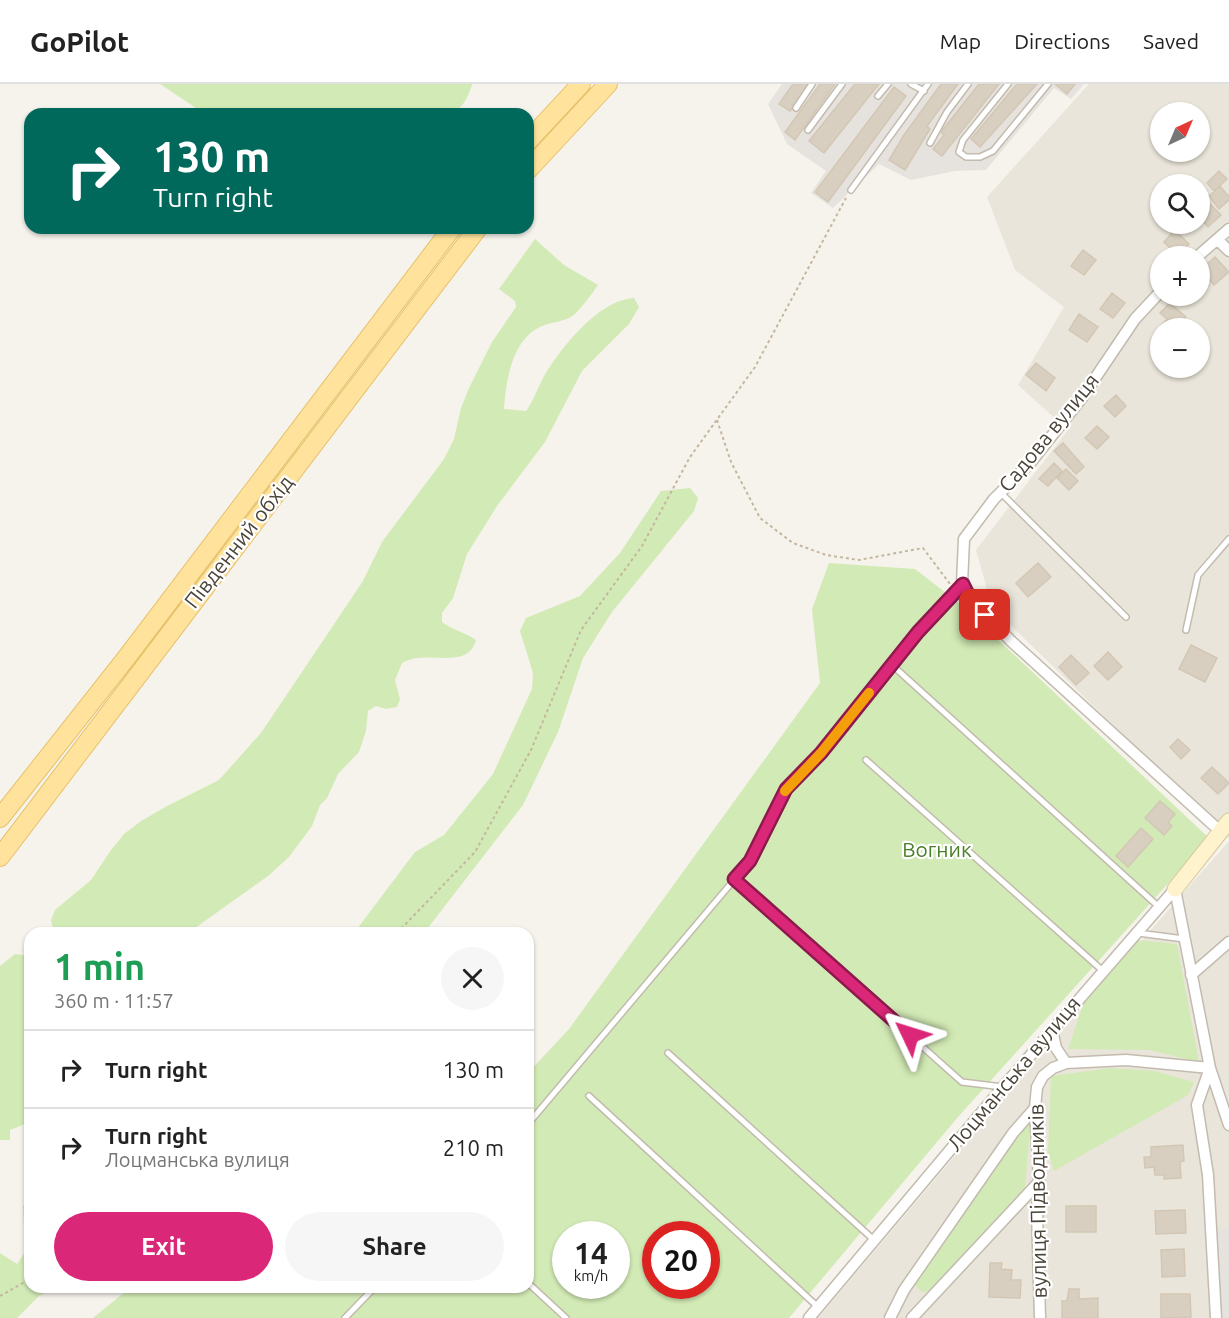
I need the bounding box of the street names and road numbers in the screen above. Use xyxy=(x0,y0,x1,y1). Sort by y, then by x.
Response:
street label: Садова вулиця xyxy=(993,368,1103,496)
street label: Південний обхід xyxy=(179,470,297,613)
street label: Лоцманська вулиця xyxy=(942,991,1085,1155)
street label: вулиця Підводників xyxy=(1023,1103,1051,1299)

